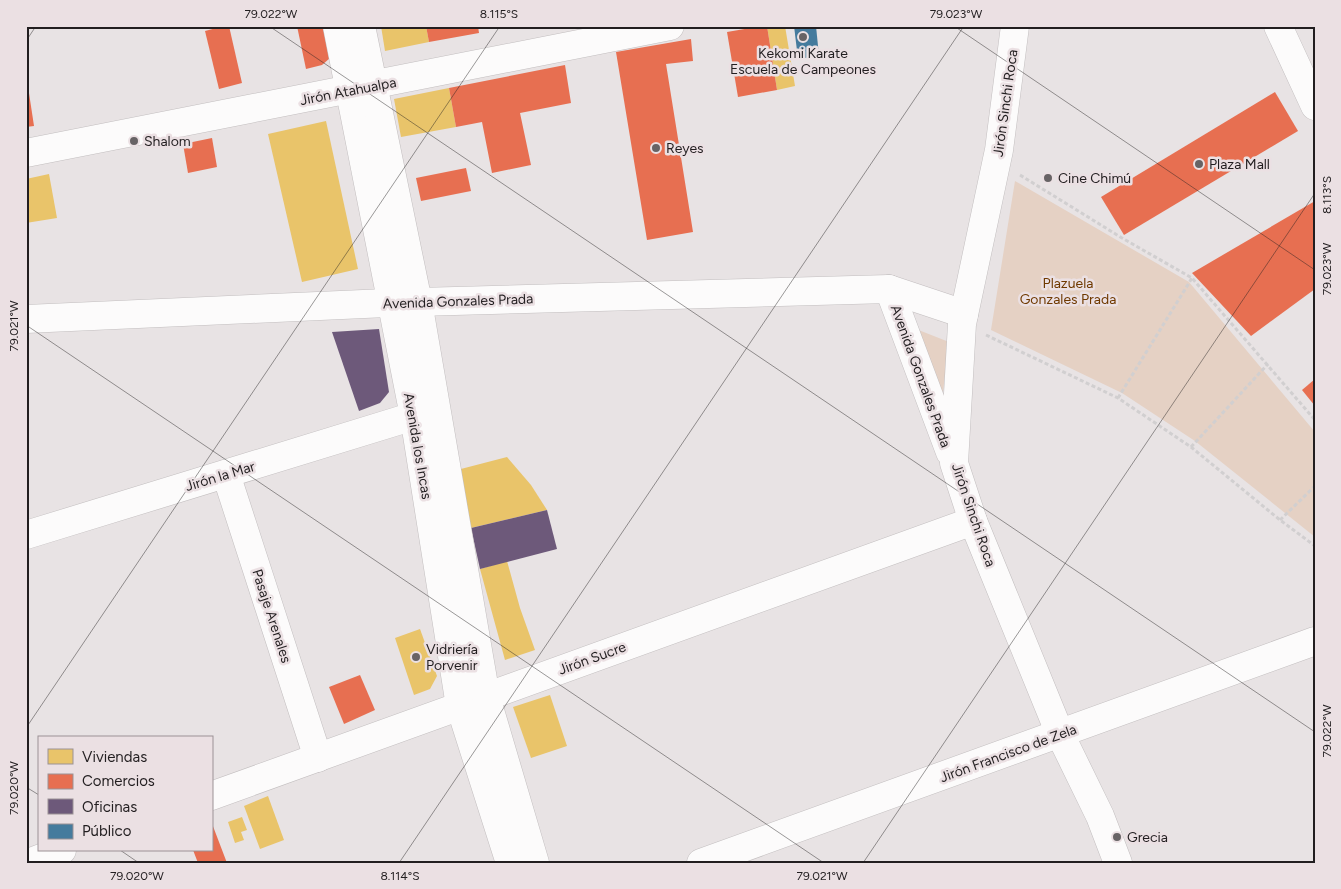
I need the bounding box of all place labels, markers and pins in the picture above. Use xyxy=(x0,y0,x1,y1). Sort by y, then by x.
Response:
marker: Kekomi Karate Escuela de Campeones xyxy=(797,31,809,43)
place label: Kekomi Karate Escuela de Campeones xyxy=(730,45,876,78)
place label: Shalom xyxy=(144,133,191,150)
marker: Shalom xyxy=(128,135,140,147)
place label: Reyes xyxy=(666,140,704,157)
marker: Reyes xyxy=(650,142,662,154)
place label: Plaza Mall xyxy=(1209,156,1270,173)
marker: Plaza Mall xyxy=(1193,158,1205,170)
place label: Cine Chimú xyxy=(1058,170,1131,187)
marker: Cine Chimú xyxy=(1042,172,1054,184)
place label: Vidriería Porvenir xyxy=(426,641,478,674)
marker: Vidriería Porvenir xyxy=(410,651,422,663)
place label: Grecia xyxy=(1127,829,1168,846)
marker: Grecia xyxy=(1111,831,1123,843)

